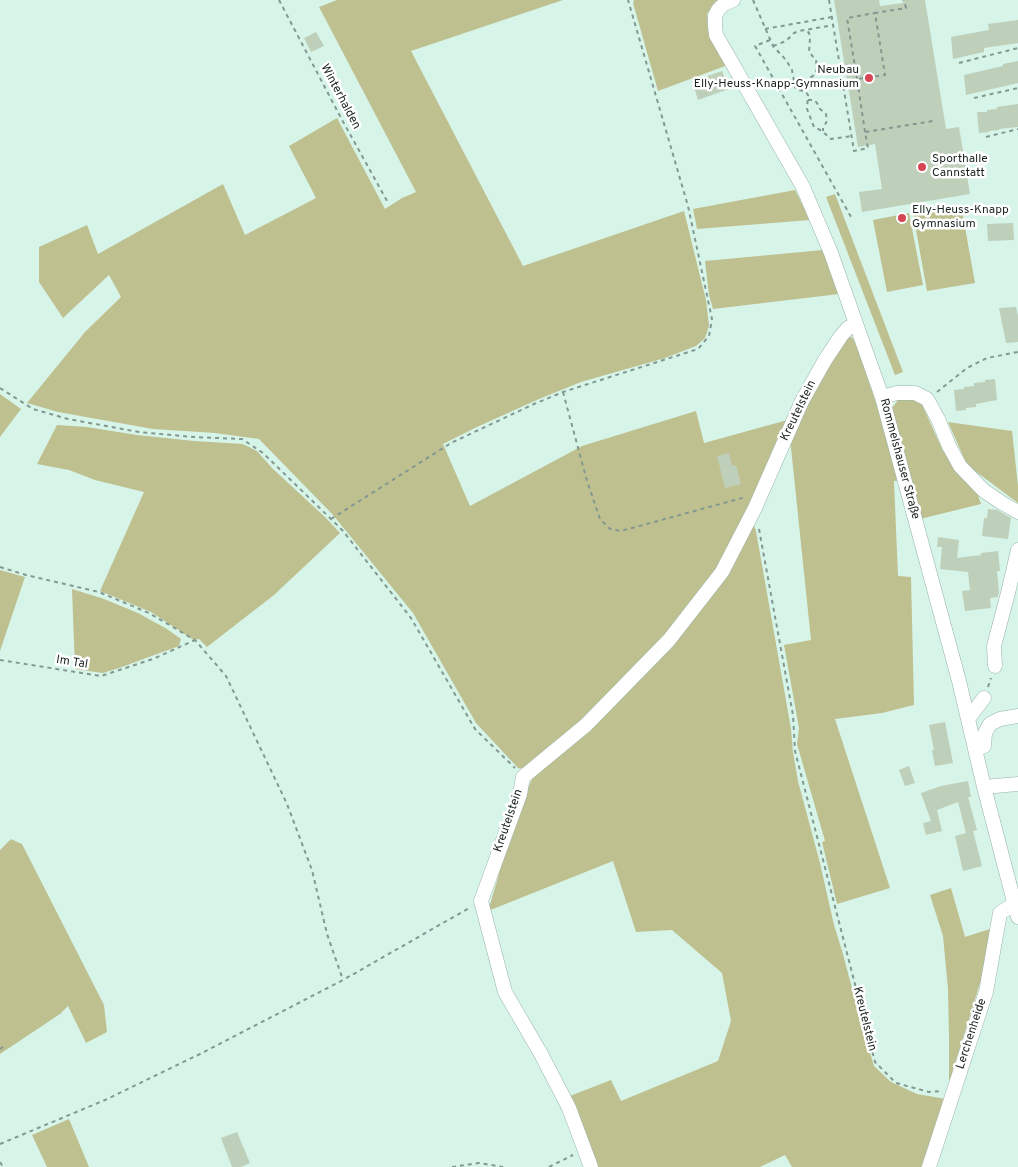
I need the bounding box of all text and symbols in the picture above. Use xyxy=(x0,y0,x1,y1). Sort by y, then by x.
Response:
street label: Winterhalden xyxy=(317,62,363,132)
place label: Neubau Elly-Heuss-Knapp-Gymnasium xyxy=(694,64,859,92)
marker: Neubau Elly-Heuss-Knapp-Gymnasium xyxy=(863,72,875,84)
place label: Sporthalle Cannstatt xyxy=(932,153,988,181)
marker: Sporthalle Cannstatt xyxy=(916,161,928,173)
place label: Elly-Heuss-Knapp Gymnasium xyxy=(912,204,1009,232)
marker: Elly-Heuss-Knapp Gymnasium xyxy=(896,212,908,224)
street label: Kreutelstein xyxy=(778,378,820,444)
street label: Rommelshauser Straße xyxy=(876,397,922,521)
street label: Im Tal xyxy=(55,653,89,673)
street label: Kreutelstein xyxy=(491,788,527,854)
street label: Kreutelstein xyxy=(849,985,879,1053)
street label: Lerchenheide xyxy=(954,997,990,1071)

